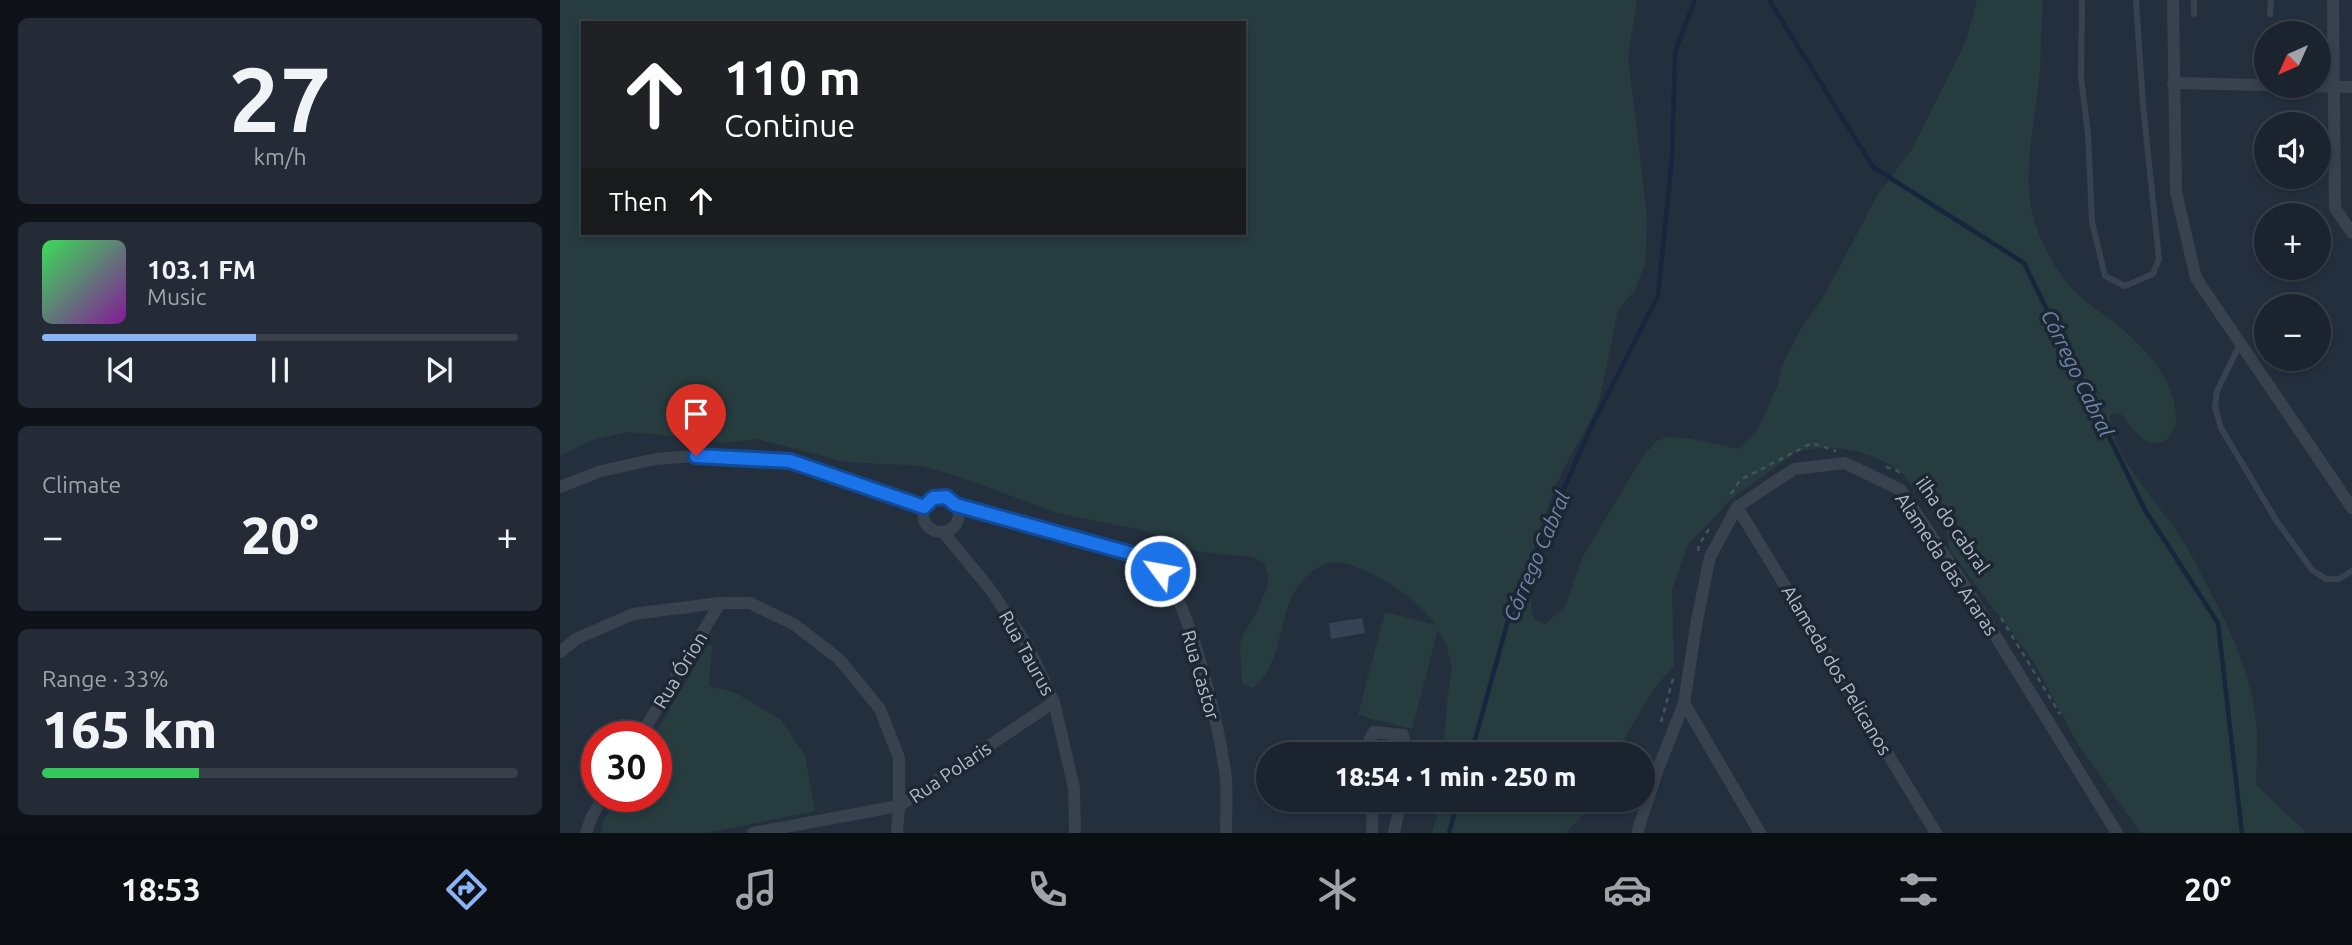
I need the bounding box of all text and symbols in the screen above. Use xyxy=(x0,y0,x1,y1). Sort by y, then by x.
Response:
north arrow xyxy=(2254,21,2331,98)
map controls xyxy=(2254,21,2331,371)
text: 27 xyxy=(229,47,331,149)
icon: ahead xyxy=(609,49,700,140)
text: 110 m xyxy=(724,49,861,104)
text: Continue xyxy=(724,107,855,143)
button: sound xyxy=(2254,112,2331,189)
text: km/h xyxy=(253,144,307,169)
icon: ahead xyxy=(682,182,720,220)
text: Then xyxy=(609,187,668,216)
button: + xyxy=(2254,203,2331,280)
text: 103.1 FM xyxy=(147,255,256,284)
text: Music xyxy=(147,284,206,309)
button: − xyxy=(2254,294,2331,371)
water label: Córrego Cabral xyxy=(2037,305,2119,441)
icon: previous xyxy=(102,351,140,389)
icon: pause xyxy=(261,351,299,389)
icon: next xyxy=(420,351,458,389)
pin xyxy=(666,384,726,456)
icon: arrive xyxy=(677,395,715,433)
text: Climate xyxy=(42,472,121,497)
street label: ilha do cabral xyxy=(1912,473,1994,577)
water label: Córrego Cabral xyxy=(1498,487,1574,625)
street label: Alameda das Araras xyxy=(1891,489,2003,639)
text: 20° xyxy=(241,506,319,564)
text: − xyxy=(42,515,63,557)
text: + xyxy=(497,515,518,557)
position arrow xyxy=(1123,534,1197,608)
street label: Alameda dos Pelicanos xyxy=(1778,581,1896,759)
street label: Rua Taurus xyxy=(995,607,1059,699)
street label: Rua Órion xyxy=(649,628,711,712)
street label: Rua Castor xyxy=(1178,628,1224,722)
text: Range · 33% xyxy=(42,666,169,691)
text: 165 km xyxy=(42,700,217,758)
speed limit sign: 30 xyxy=(581,721,672,812)
street label: Rua Polaris xyxy=(905,737,995,807)
text: 18:54 · 1 min · 250 m xyxy=(1335,762,1576,791)
icon: directions xyxy=(442,865,491,914)
icon: music xyxy=(732,865,781,914)
icon: phone xyxy=(1023,865,1072,914)
icon: climate xyxy=(1313,865,1362,914)
icon: car xyxy=(1603,865,1652,914)
icon: filters xyxy=(1894,865,1943,914)
text: 18:53 xyxy=(121,871,201,907)
text: 20° xyxy=(2184,871,2231,907)

